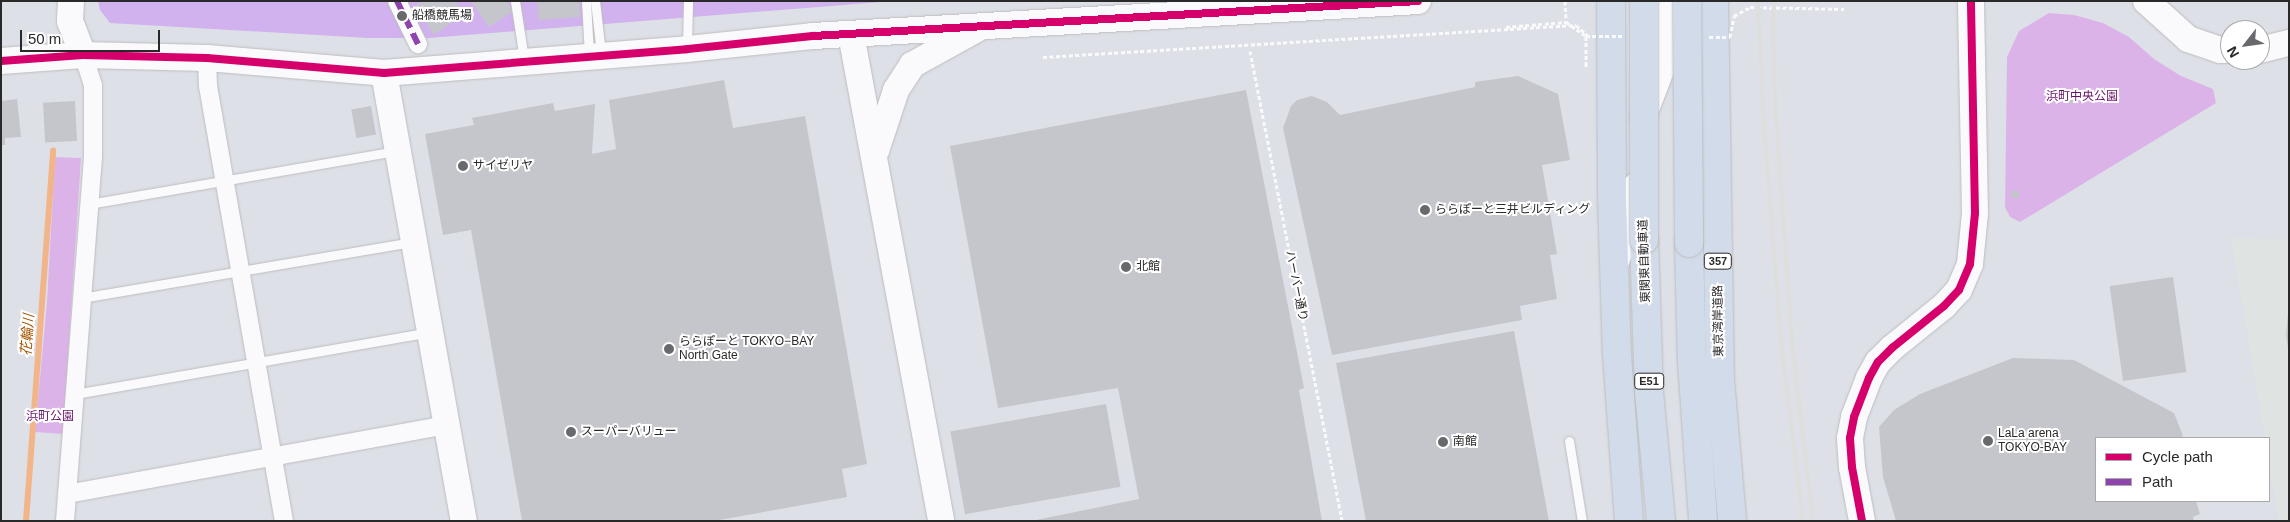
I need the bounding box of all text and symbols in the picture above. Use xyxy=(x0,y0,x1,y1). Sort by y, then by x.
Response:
place label: 船橋競馬場 xyxy=(412,9,472,23)
marker: 船橋競馬場 xyxy=(396,10,408,22)
scale bar xyxy=(22,20,162,52)
north arrow xyxy=(2220,20,2270,70)
text: 50 m xyxy=(28,30,61,47)
text: N xyxy=(2223,44,2242,60)
park label: 浜町中央公園 xyxy=(2046,90,2118,104)
place label: サイゼリヤ xyxy=(473,159,533,173)
marker: サイゼリヤ xyxy=(457,160,469,172)
place label: ららぽーと三井ビルディング xyxy=(1435,203,1591,217)
marker: ららぽーと三井ビルディング xyxy=(1419,204,1431,216)
street label: 東関東自動車道 xyxy=(1636,219,1654,303)
street label: ハーバー通り xyxy=(1282,249,1310,323)
road number: 357 xyxy=(1703,252,1733,270)
place label: 北館 xyxy=(1136,260,1160,274)
marker: 北館 xyxy=(1120,261,1132,273)
street label: 東京湾岸道路 xyxy=(1711,285,1727,357)
water label: 花輪川 xyxy=(17,313,37,357)
place label: ららぽーと TOKYO−BAY North Gate xyxy=(679,335,814,363)
marker: ららぽーと TOKYO−BAY North Gate xyxy=(663,343,675,355)
road number: E51 xyxy=(1634,372,1664,390)
park label: 浜町公園 xyxy=(26,410,74,424)
place label: スーパーバリュー xyxy=(581,425,677,439)
marker: スーパーバリュー xyxy=(565,426,577,438)
place label: LaLa arena TOKYO-BAY xyxy=(1998,427,2067,455)
place label: 南館 xyxy=(1453,435,1477,449)
marker: LaLa arena TOKYO-BAY xyxy=(1982,435,1994,447)
marker: 南館 xyxy=(1437,436,1449,448)
legend xyxy=(2095,437,2270,502)
text: Cycle path xyxy=(2142,448,2213,465)
text: Path xyxy=(2142,473,2173,490)

